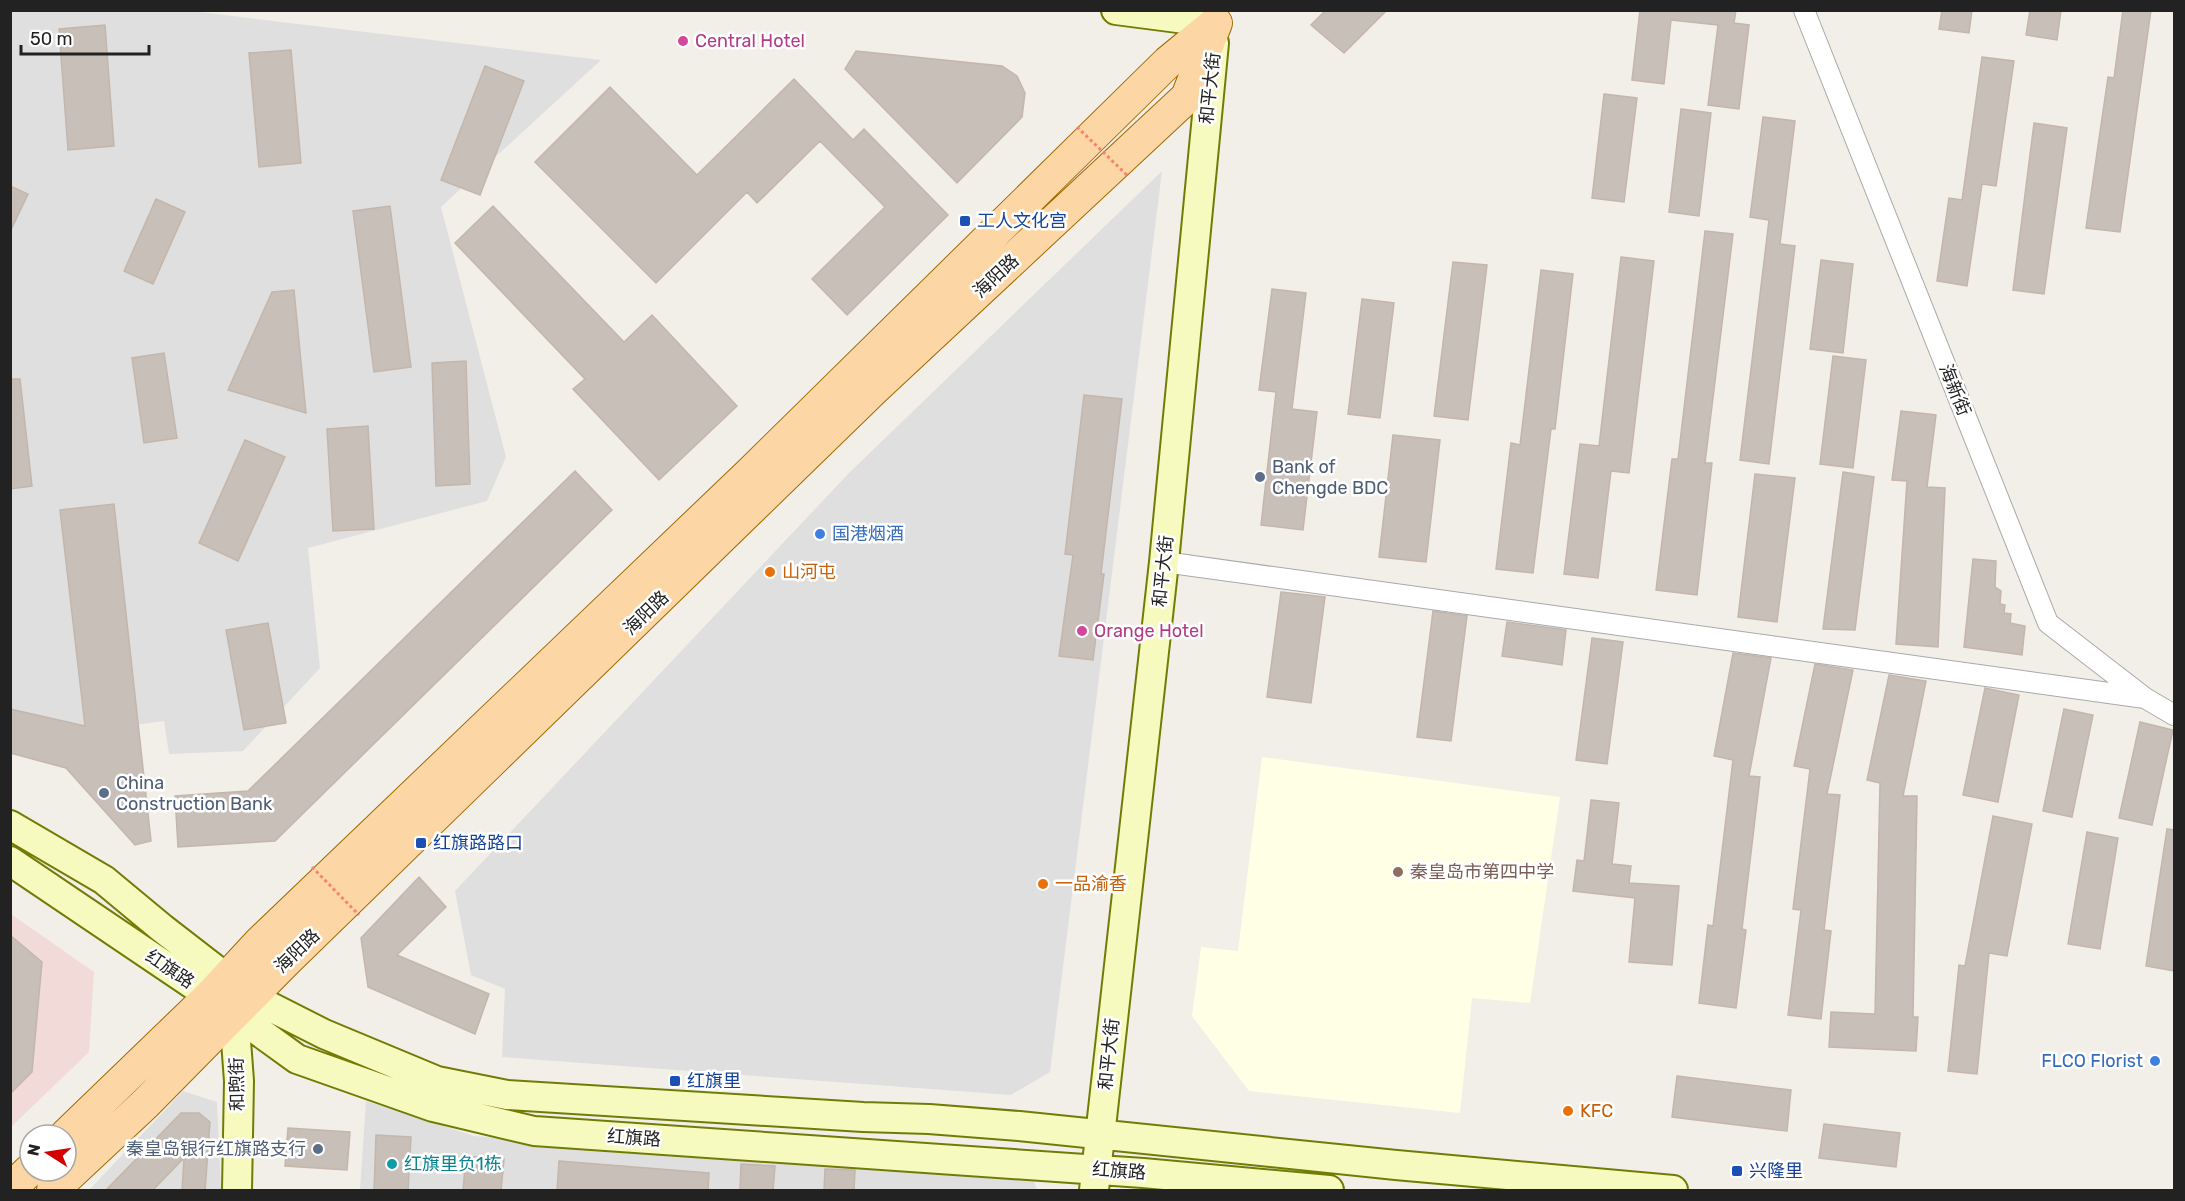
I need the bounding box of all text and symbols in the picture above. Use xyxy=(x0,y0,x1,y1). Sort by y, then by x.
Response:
scale bar xyxy=(21,18,148,56)
text: 50 m xyxy=(30,28,73,50)
place label: Central Hotel xyxy=(695,30,805,52)
marker: Central Hotel xyxy=(676,34,690,48)
street label: 和平大街 xyxy=(1195,51,1225,125)
place label: 工人文化宫 xyxy=(977,210,1067,232)
marker: 工人文化宫 xyxy=(958,214,972,228)
street label: 海阳路 xyxy=(969,250,1023,302)
street label: 海新街 xyxy=(1935,361,1975,419)
place label: Bank of Chengde BDC xyxy=(1272,456,1388,499)
marker: Bank of Chengde BDC xyxy=(1253,470,1267,484)
place label: 国港烟酒 xyxy=(832,523,904,545)
marker: 国港烟酒 xyxy=(813,527,827,541)
street label: 和平大街 xyxy=(1148,534,1178,608)
place label: 山河屯 xyxy=(782,561,836,583)
marker: 山河屯 xyxy=(763,565,777,579)
street label: 海阳路 xyxy=(619,586,673,640)
place label: Orange Hotel xyxy=(1094,620,1204,642)
marker: Orange Hotel xyxy=(1075,624,1089,638)
place label: China Construction Bank xyxy=(116,772,273,815)
marker: China Construction Bank xyxy=(97,786,111,800)
place label: 红旗路路口 xyxy=(433,832,523,854)
marker: 红旗路路口 xyxy=(414,836,428,850)
place label: 秦皇岛市第四中学 xyxy=(1410,861,1554,883)
marker: 秦皇岛市第四中学 xyxy=(1391,865,1405,879)
place label: 一品渝香 xyxy=(1055,873,1127,895)
marker: 一品渝香 xyxy=(1036,877,1050,891)
street label: 海阳路 xyxy=(270,924,324,978)
street label: 红旗路 xyxy=(141,945,199,993)
street label: 和平大街 xyxy=(1094,1017,1124,1091)
place label: FLCO Florist xyxy=(2041,1050,2143,1072)
marker: FLCO Florist xyxy=(2148,1054,2162,1068)
street label: 和煦街 xyxy=(226,1057,248,1111)
place label: 红旗里 xyxy=(687,1070,741,1092)
marker: 红旗里 xyxy=(668,1074,682,1088)
place label: KFC xyxy=(1580,1100,1613,1122)
marker: KFC xyxy=(1561,1104,1575,1118)
north arrow xyxy=(18,1123,78,1183)
street label: 红旗路 xyxy=(606,1125,662,1151)
place label: 秦皇岛银行红旗路支行 xyxy=(126,1138,306,1160)
text: N xyxy=(23,1142,44,1158)
marker: 秦皇岛银行红旗路支行 xyxy=(311,1142,325,1156)
place label: 红旗里负1栋 xyxy=(404,1153,502,1175)
marker: 红旗里负1栋 xyxy=(385,1157,399,1171)
street label: 红旗路 xyxy=(1091,1158,1147,1184)
place label: 兴隆里 xyxy=(1749,1160,1803,1182)
marker: 兴隆里 xyxy=(1730,1164,1744,1178)

